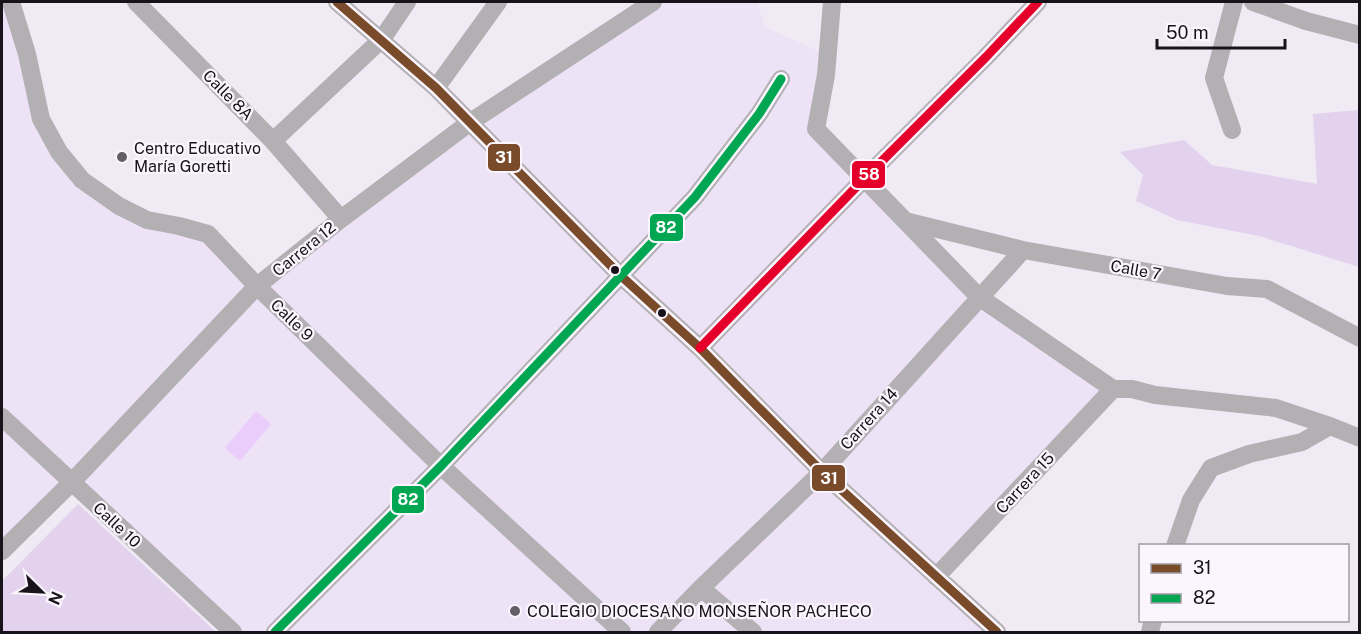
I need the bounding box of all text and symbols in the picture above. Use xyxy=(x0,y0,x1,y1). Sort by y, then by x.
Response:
scale bar xyxy=(1157,12,1284,50)
text: 50 m xyxy=(1166,22,1209,43)
street label: Calle 8A xyxy=(199,66,257,124)
place label: Centro Educativo María Goretti xyxy=(134,139,261,176)
line badge: 31 xyxy=(487,143,521,172)
text: 31 xyxy=(495,148,513,167)
marker: Centro Educativo María Goretti xyxy=(115,150,129,164)
line badge: 58 xyxy=(851,160,886,189)
text: 58 xyxy=(858,165,880,184)
line badge: 82 xyxy=(649,213,684,242)
street label: Carrera 12 xyxy=(269,218,339,280)
text: 82 xyxy=(656,218,676,237)
street label: Calle 7 xyxy=(1109,256,1163,284)
unlabelled marker xyxy=(609,264,621,276)
street label: Calle 9 xyxy=(267,295,317,345)
unlabelled marker xyxy=(656,307,668,319)
street label: Carrera 14 xyxy=(836,384,902,454)
street label: Carrera 15 xyxy=(992,448,1058,518)
line badge: 31 xyxy=(811,464,846,492)
text: 31 xyxy=(820,469,838,488)
line badge: 82 xyxy=(391,485,425,514)
text: 82 xyxy=(398,490,418,509)
street label: Calle 10 xyxy=(89,498,145,552)
legend xyxy=(1139,544,1349,622)
text: 31 xyxy=(1193,557,1212,578)
north arrow xyxy=(12,562,72,622)
text: 82 xyxy=(1193,587,1215,608)
text: N xyxy=(44,588,66,607)
place label: COLEGIO DIOCESANO MONSEÑOR PACHECO xyxy=(527,601,872,621)
marker: COLEGIO DIOCESANO MONSEÑOR PACHECO xyxy=(508,604,522,618)

